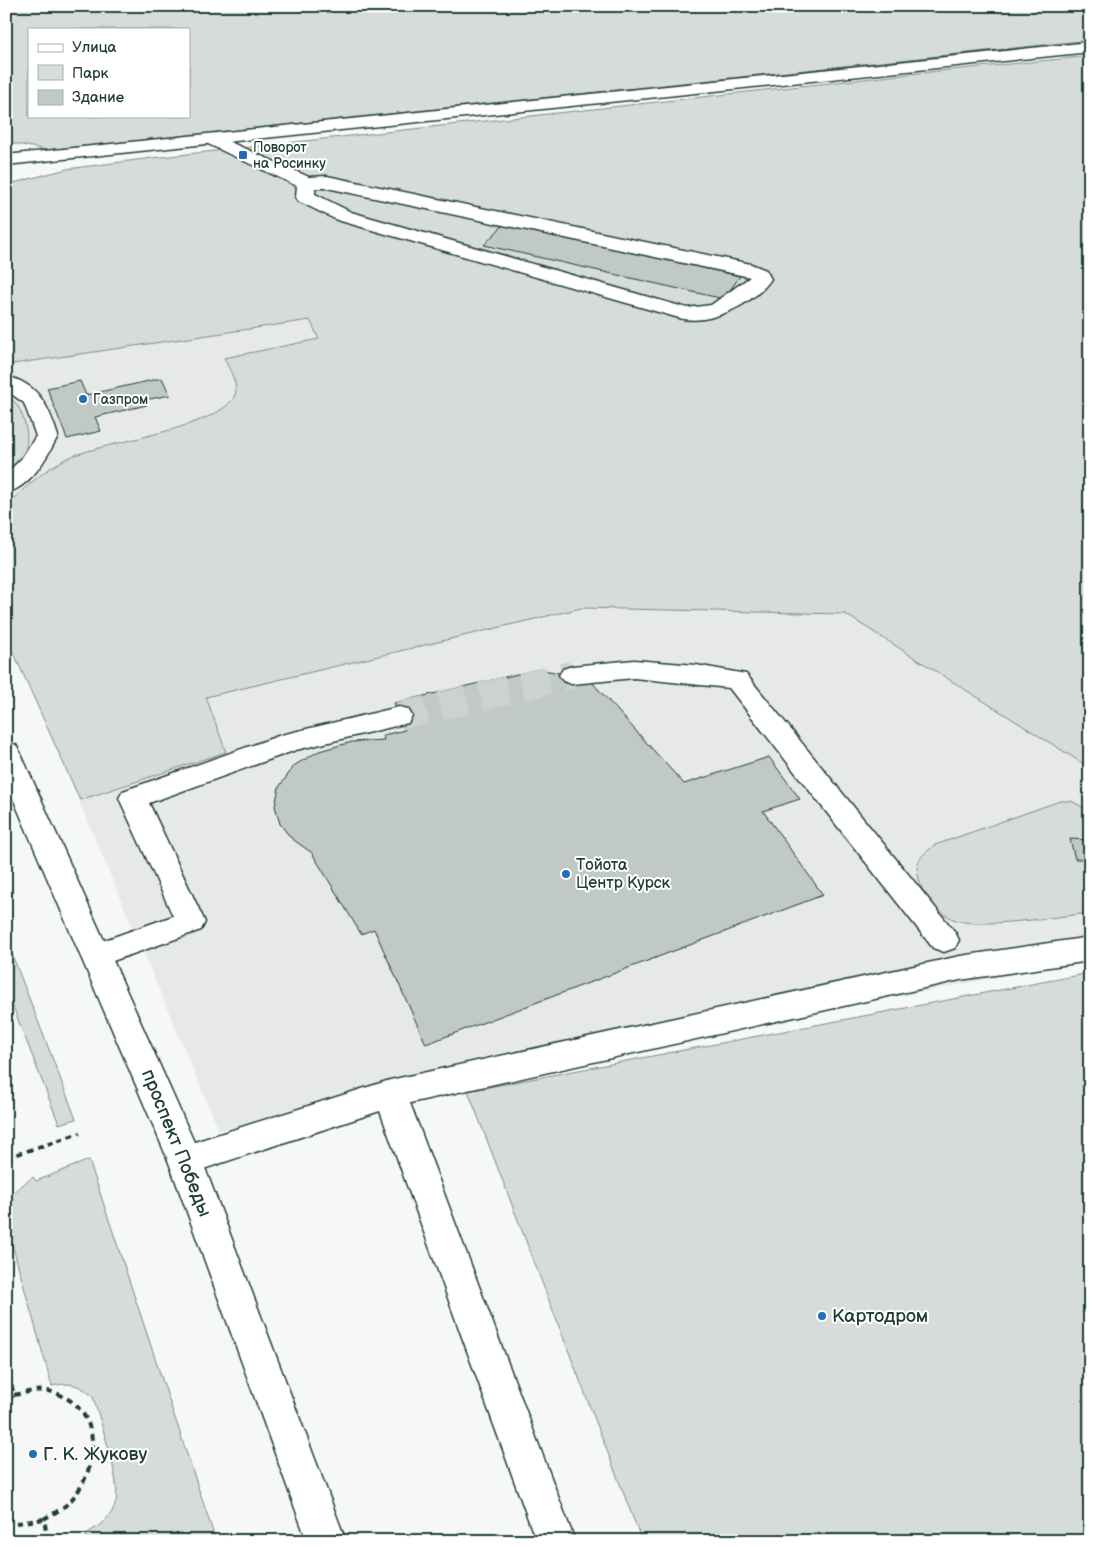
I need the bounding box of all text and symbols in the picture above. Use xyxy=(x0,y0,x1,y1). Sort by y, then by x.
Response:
legend xyxy=(28,28,190,118)
text: Улица xyxy=(72,38,117,57)
text: Парк xyxy=(72,64,109,83)
text: Здание xyxy=(72,88,124,107)
place label: Поворот на Росинку xyxy=(253,139,326,172)
marker: Поворот на Росинку xyxy=(237,149,249,161)
place label: Газпром xyxy=(93,391,148,408)
marker: Газпром xyxy=(77,393,89,405)
place label: Тойота Центр Курск xyxy=(576,856,671,893)
marker: Тойота Центр Курск xyxy=(560,868,572,880)
street label: проспект Победы xyxy=(136,1066,216,1220)
place label: Картодром xyxy=(832,1305,928,1328)
marker: Картодром xyxy=(816,1310,828,1322)
place label: Г. К. Жукову xyxy=(43,1443,147,1466)
marker: Г. К. Жукову xyxy=(27,1448,39,1460)

